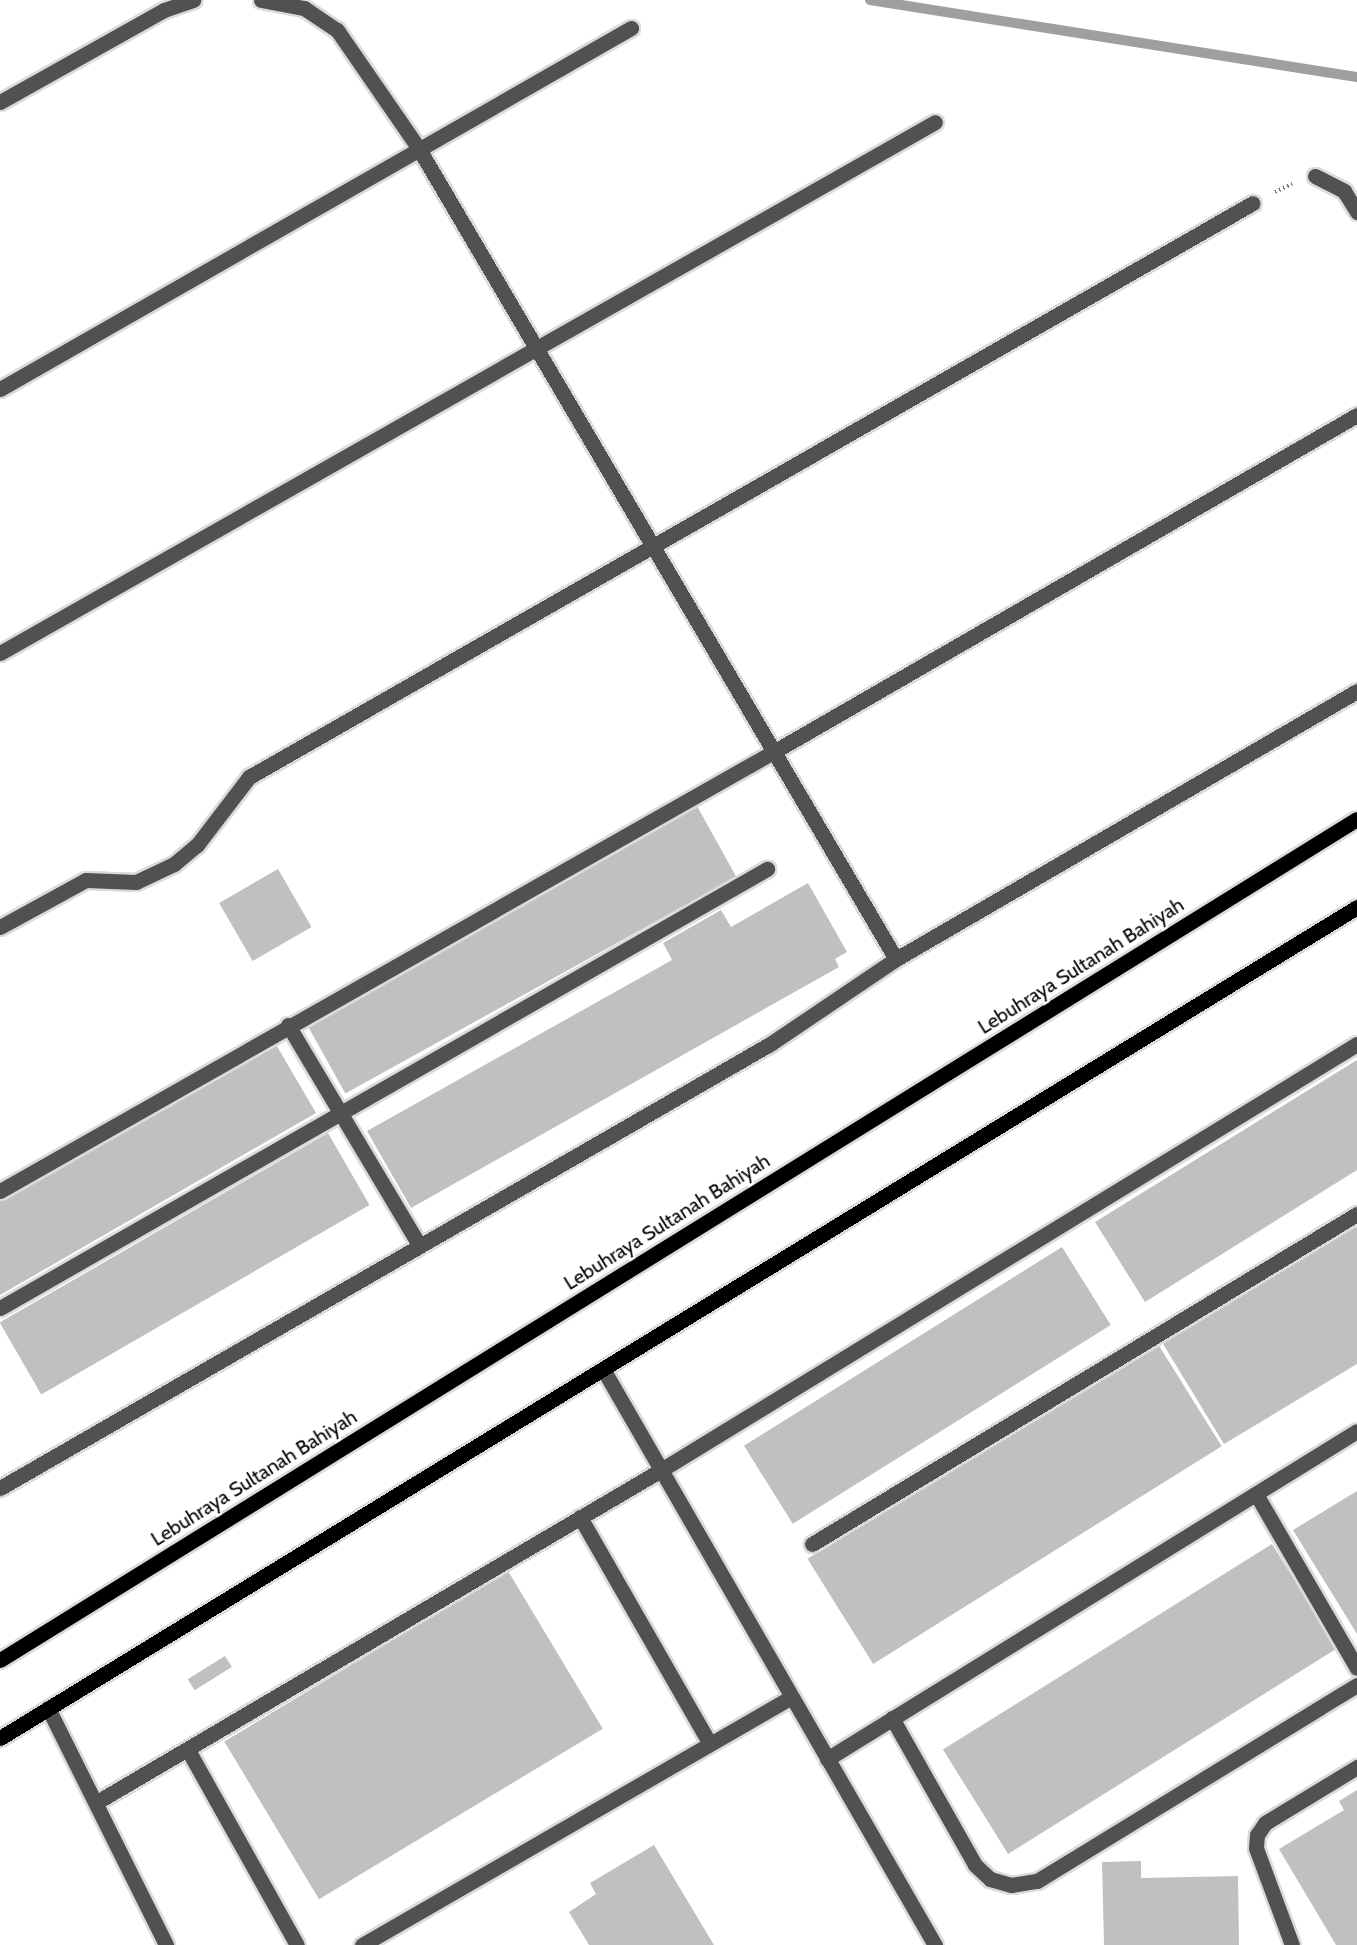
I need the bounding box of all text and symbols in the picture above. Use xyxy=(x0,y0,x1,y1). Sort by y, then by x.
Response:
street label: Lebuhraya Sultanah Bahiyah xyxy=(974,893,1188,1039)
street label: Lebuhraya Sultanah Bahiyah xyxy=(560,1149,774,1295)
street label: Lebuhraya Sultanah Bahiyah xyxy=(147,1405,361,1551)

